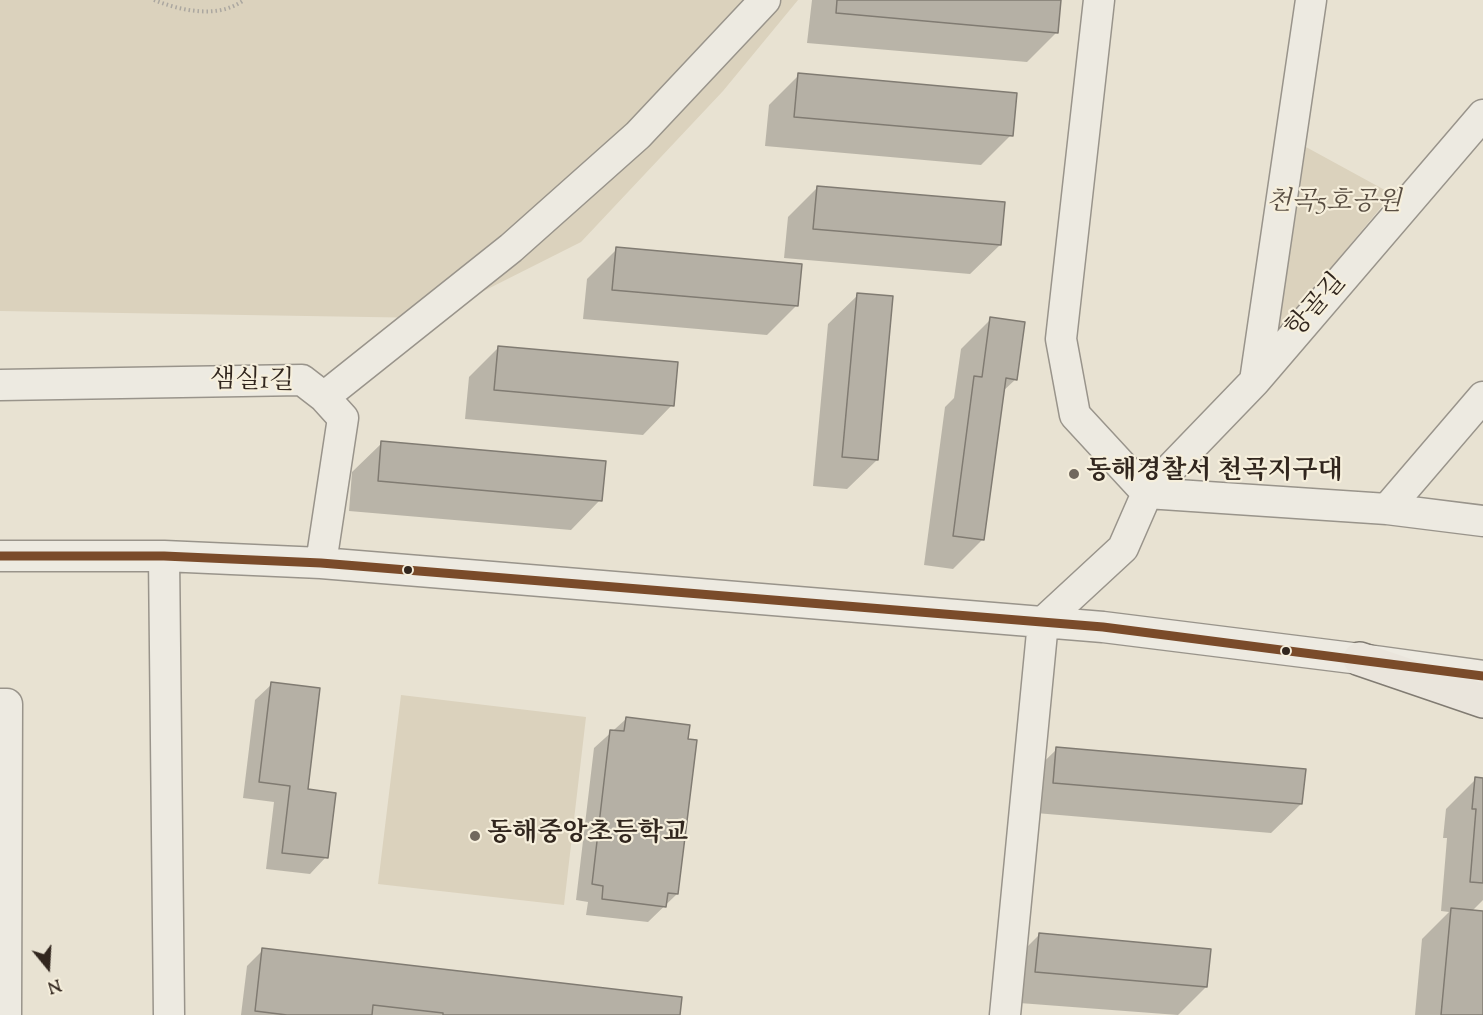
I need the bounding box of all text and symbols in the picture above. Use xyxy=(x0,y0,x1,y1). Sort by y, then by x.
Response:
park label: 천곡5호공원 xyxy=(1266,189,1402,221)
street label: 항골길 xyxy=(1282,268,1354,346)
street label: 샘실1길 xyxy=(210,367,294,399)
place label: 동해경찰서 천곡지구대 xyxy=(1086,458,1343,490)
marker: 동해경찰서 천곡지구대 xyxy=(1067,467,1081,481)
unlabelled marker xyxy=(402,564,414,576)
unlabelled marker xyxy=(1280,645,1292,657)
place label: 동해중앙초등학교 xyxy=(487,820,688,852)
marker: 동해중앙초등학교 xyxy=(468,829,482,843)
north arrow xyxy=(18,937,78,997)
text: N xyxy=(44,972,63,998)

